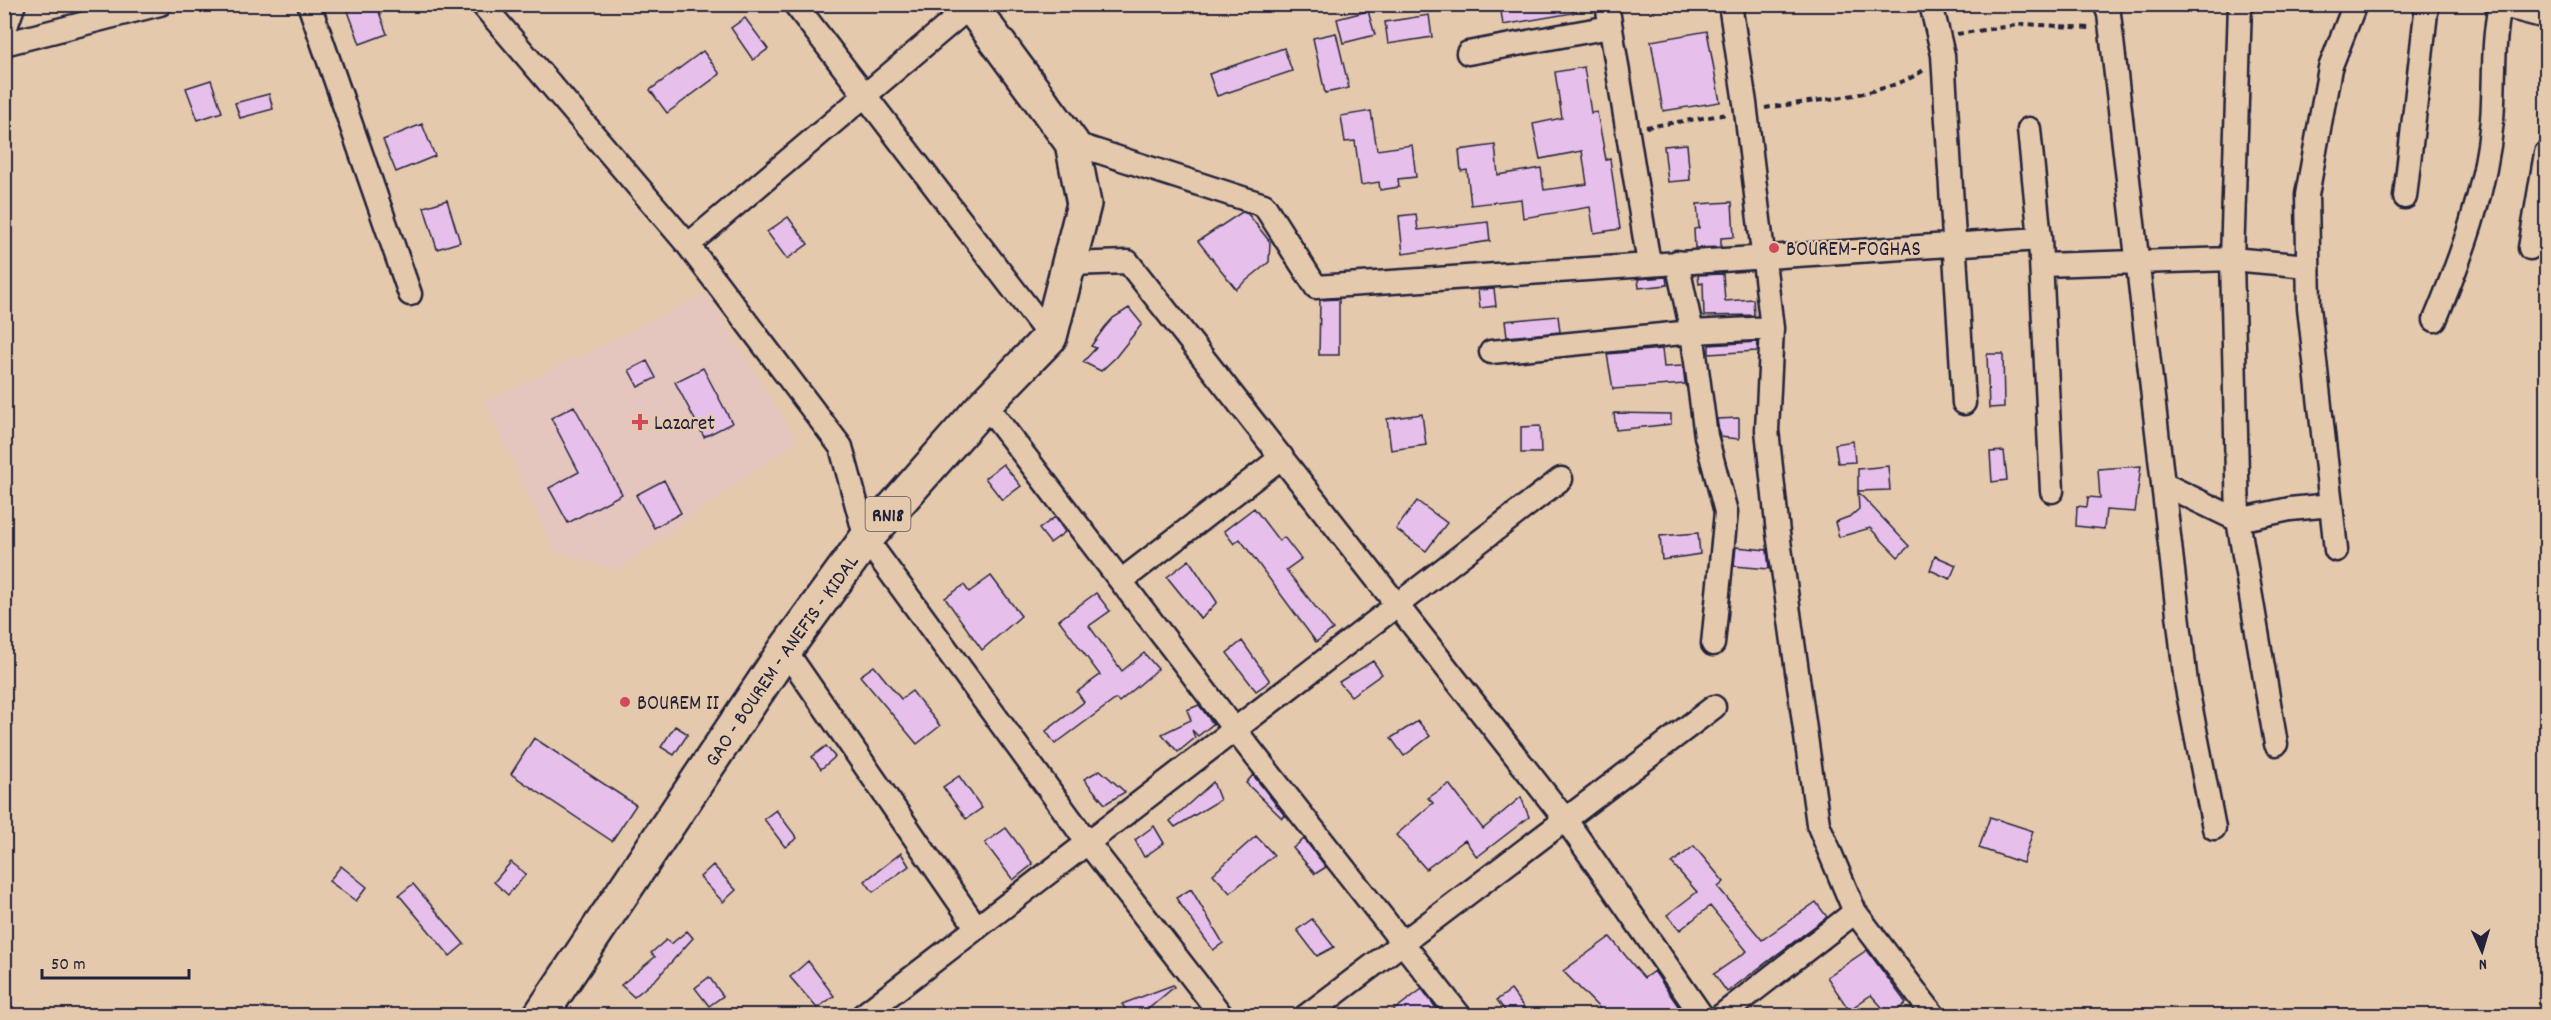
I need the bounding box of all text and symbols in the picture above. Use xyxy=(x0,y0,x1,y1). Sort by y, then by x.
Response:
place label: BOUREM-FOGHAS xyxy=(1786,236,1921,266)
marker: BOUREM-FOGHAS xyxy=(1767,241,1781,255)
place label: Lazaret xyxy=(654,410,715,440)
marker: Lazaret xyxy=(631,413,649,431)
road number: RN18 xyxy=(866,497,910,531)
street label: GAO - BOUREM - ANEFIS - KIDAL xyxy=(699,549,868,774)
place label: BOUREM II xyxy=(637,690,720,720)
marker: BOUREM II xyxy=(618,695,632,709)
north arrow xyxy=(2452,921,2512,981)
scale bar xyxy=(42,942,189,980)
text: N xyxy=(2478,952,2488,975)
text: 50 m xyxy=(51,953,86,978)

